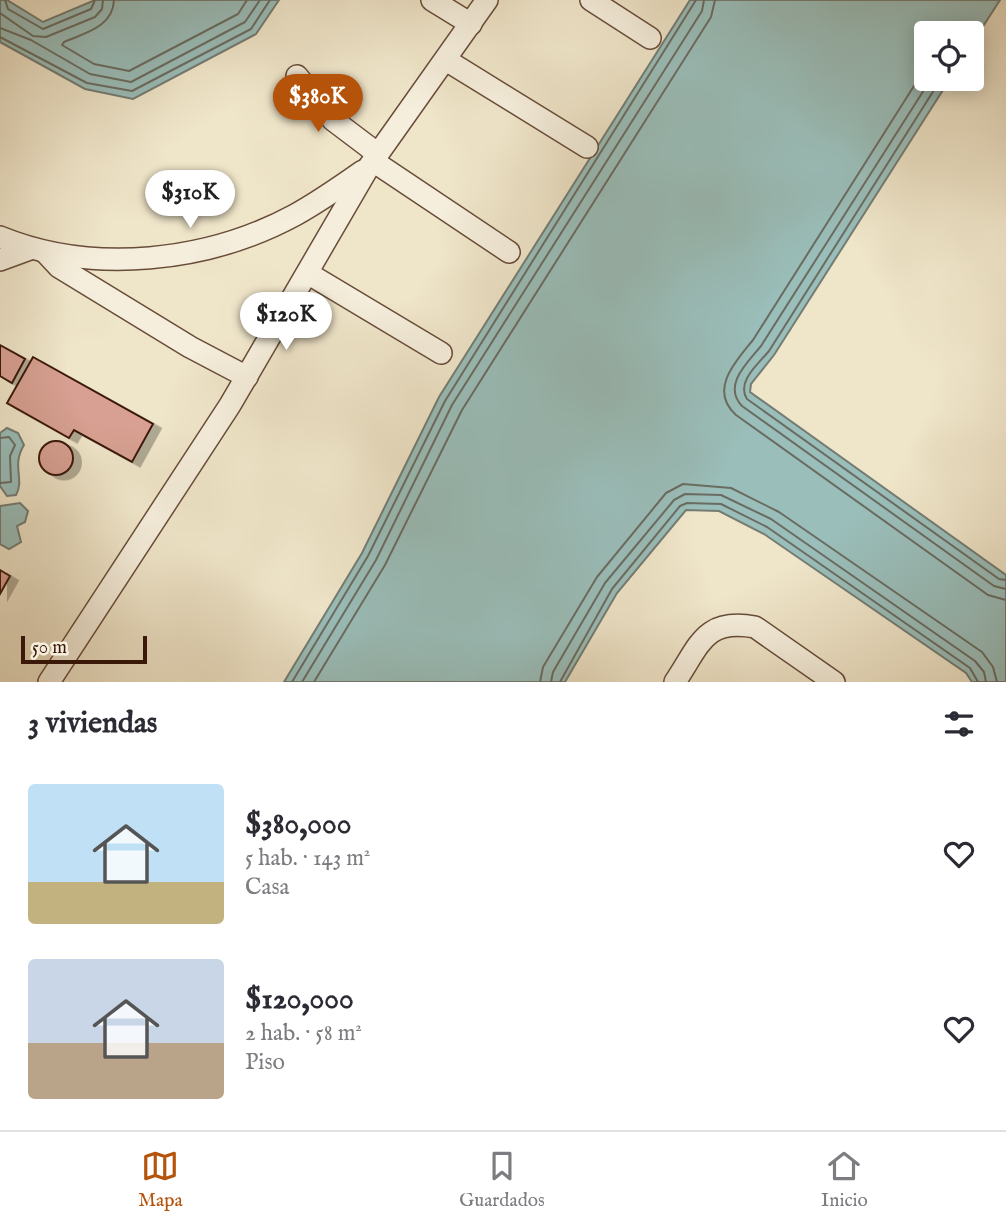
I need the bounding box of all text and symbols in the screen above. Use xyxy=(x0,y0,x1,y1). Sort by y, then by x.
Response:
map controls xyxy=(914,21,984,91)
button: locate xyxy=(914,21,984,91)
pin: $380K xyxy=(269,74,367,134)
text: $380K xyxy=(289,82,347,111)
pin: $310K xyxy=(141,170,239,230)
text: $310K xyxy=(161,178,219,207)
pin: $120K xyxy=(237,292,335,352)
text: $120K xyxy=(256,300,316,329)
scale bar xyxy=(21,633,147,665)
text: 50 m xyxy=(32,636,67,660)
text: 3 viviendas xyxy=(28,705,157,743)
icon: filters xyxy=(940,705,978,743)
text: $380,000 xyxy=(245,806,352,844)
icon: home xyxy=(84,812,168,896)
icon: heart xyxy=(940,835,978,873)
text: 5 hab. · 143 m² xyxy=(245,844,371,873)
text: Casa xyxy=(245,873,289,902)
text: $120,000 xyxy=(245,981,354,1019)
icon: home xyxy=(84,987,168,1071)
icon: heart xyxy=(940,1010,978,1048)
text: 2 hab. · 58 m² xyxy=(245,1019,362,1048)
text: Piso xyxy=(245,1048,285,1077)
tab: Mapa xyxy=(138,1147,183,1213)
tab: Guardados xyxy=(459,1147,545,1213)
tab: Inicio xyxy=(821,1147,868,1213)

